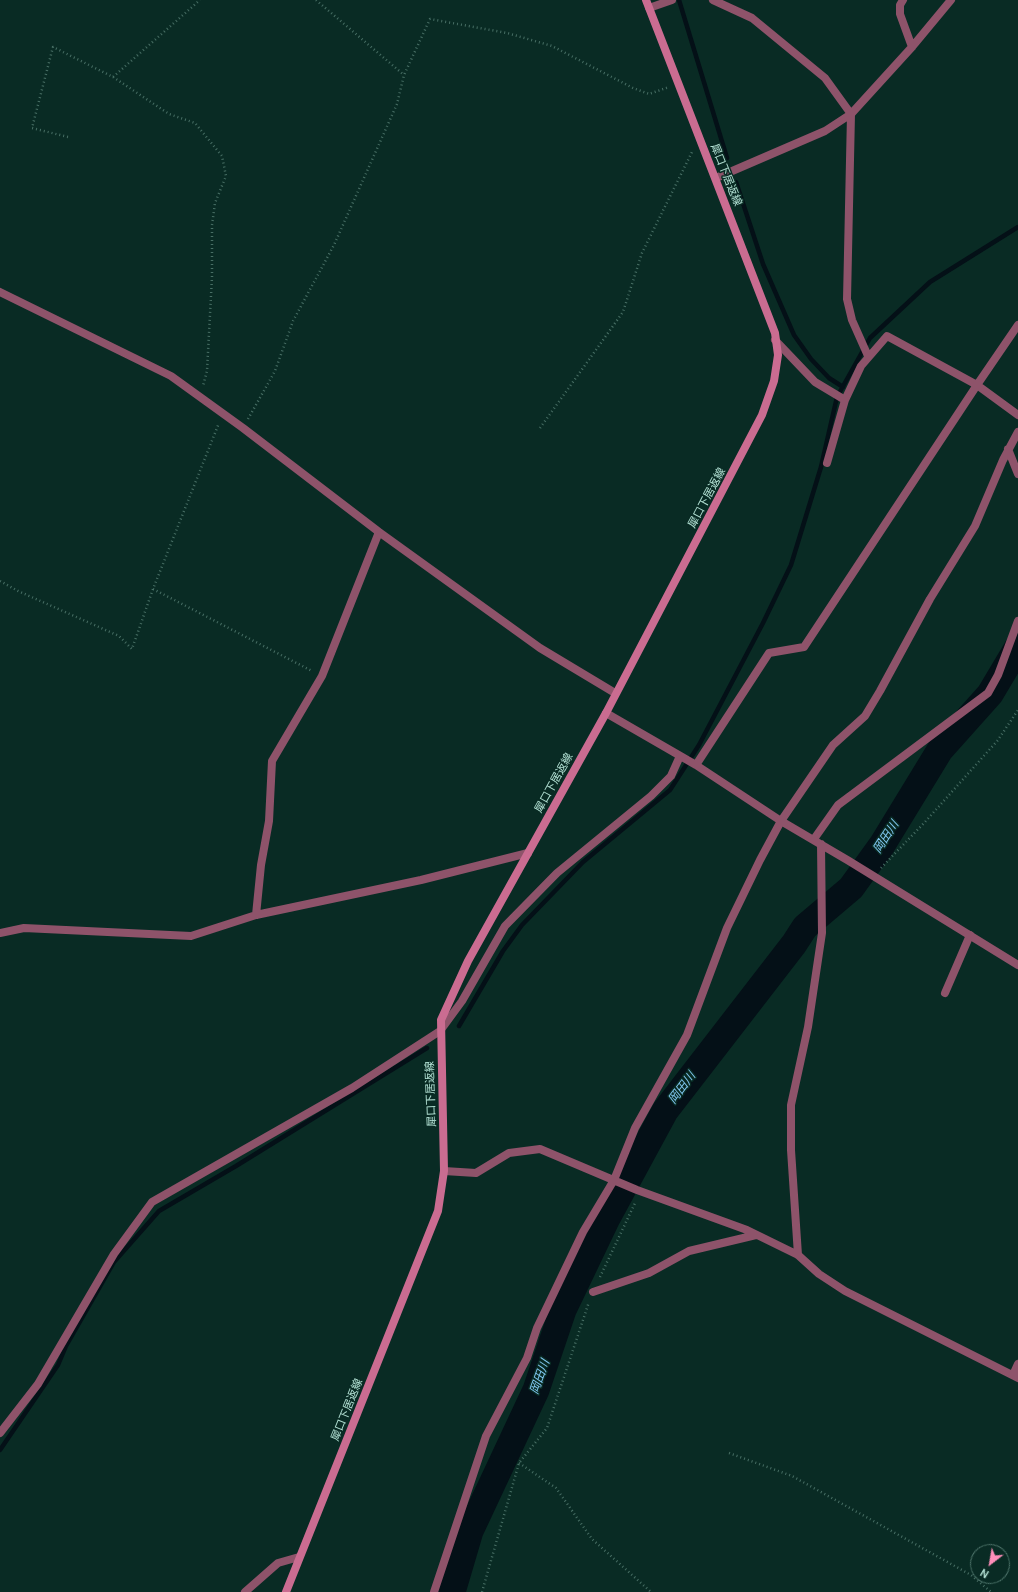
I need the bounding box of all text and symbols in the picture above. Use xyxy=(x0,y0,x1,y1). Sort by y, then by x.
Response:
street label: 犀口下居返線 xyxy=(708,142,744,208)
street label: 犀口下居返線 xyxy=(686,466,728,530)
street label: 犀口下居返線 xyxy=(532,751,576,815)
water label: 岡田川 xyxy=(870,818,902,856)
street label: 犀口下居返線 xyxy=(423,1061,439,1127)
water label: 岡田川 xyxy=(665,1069,699,1107)
water label: 岡田川 xyxy=(527,1358,553,1396)
street label: 犀口下居返線 xyxy=(329,1377,365,1443)
north arrow xyxy=(970,1544,1010,1584)
text: N xyxy=(977,1565,991,1581)

